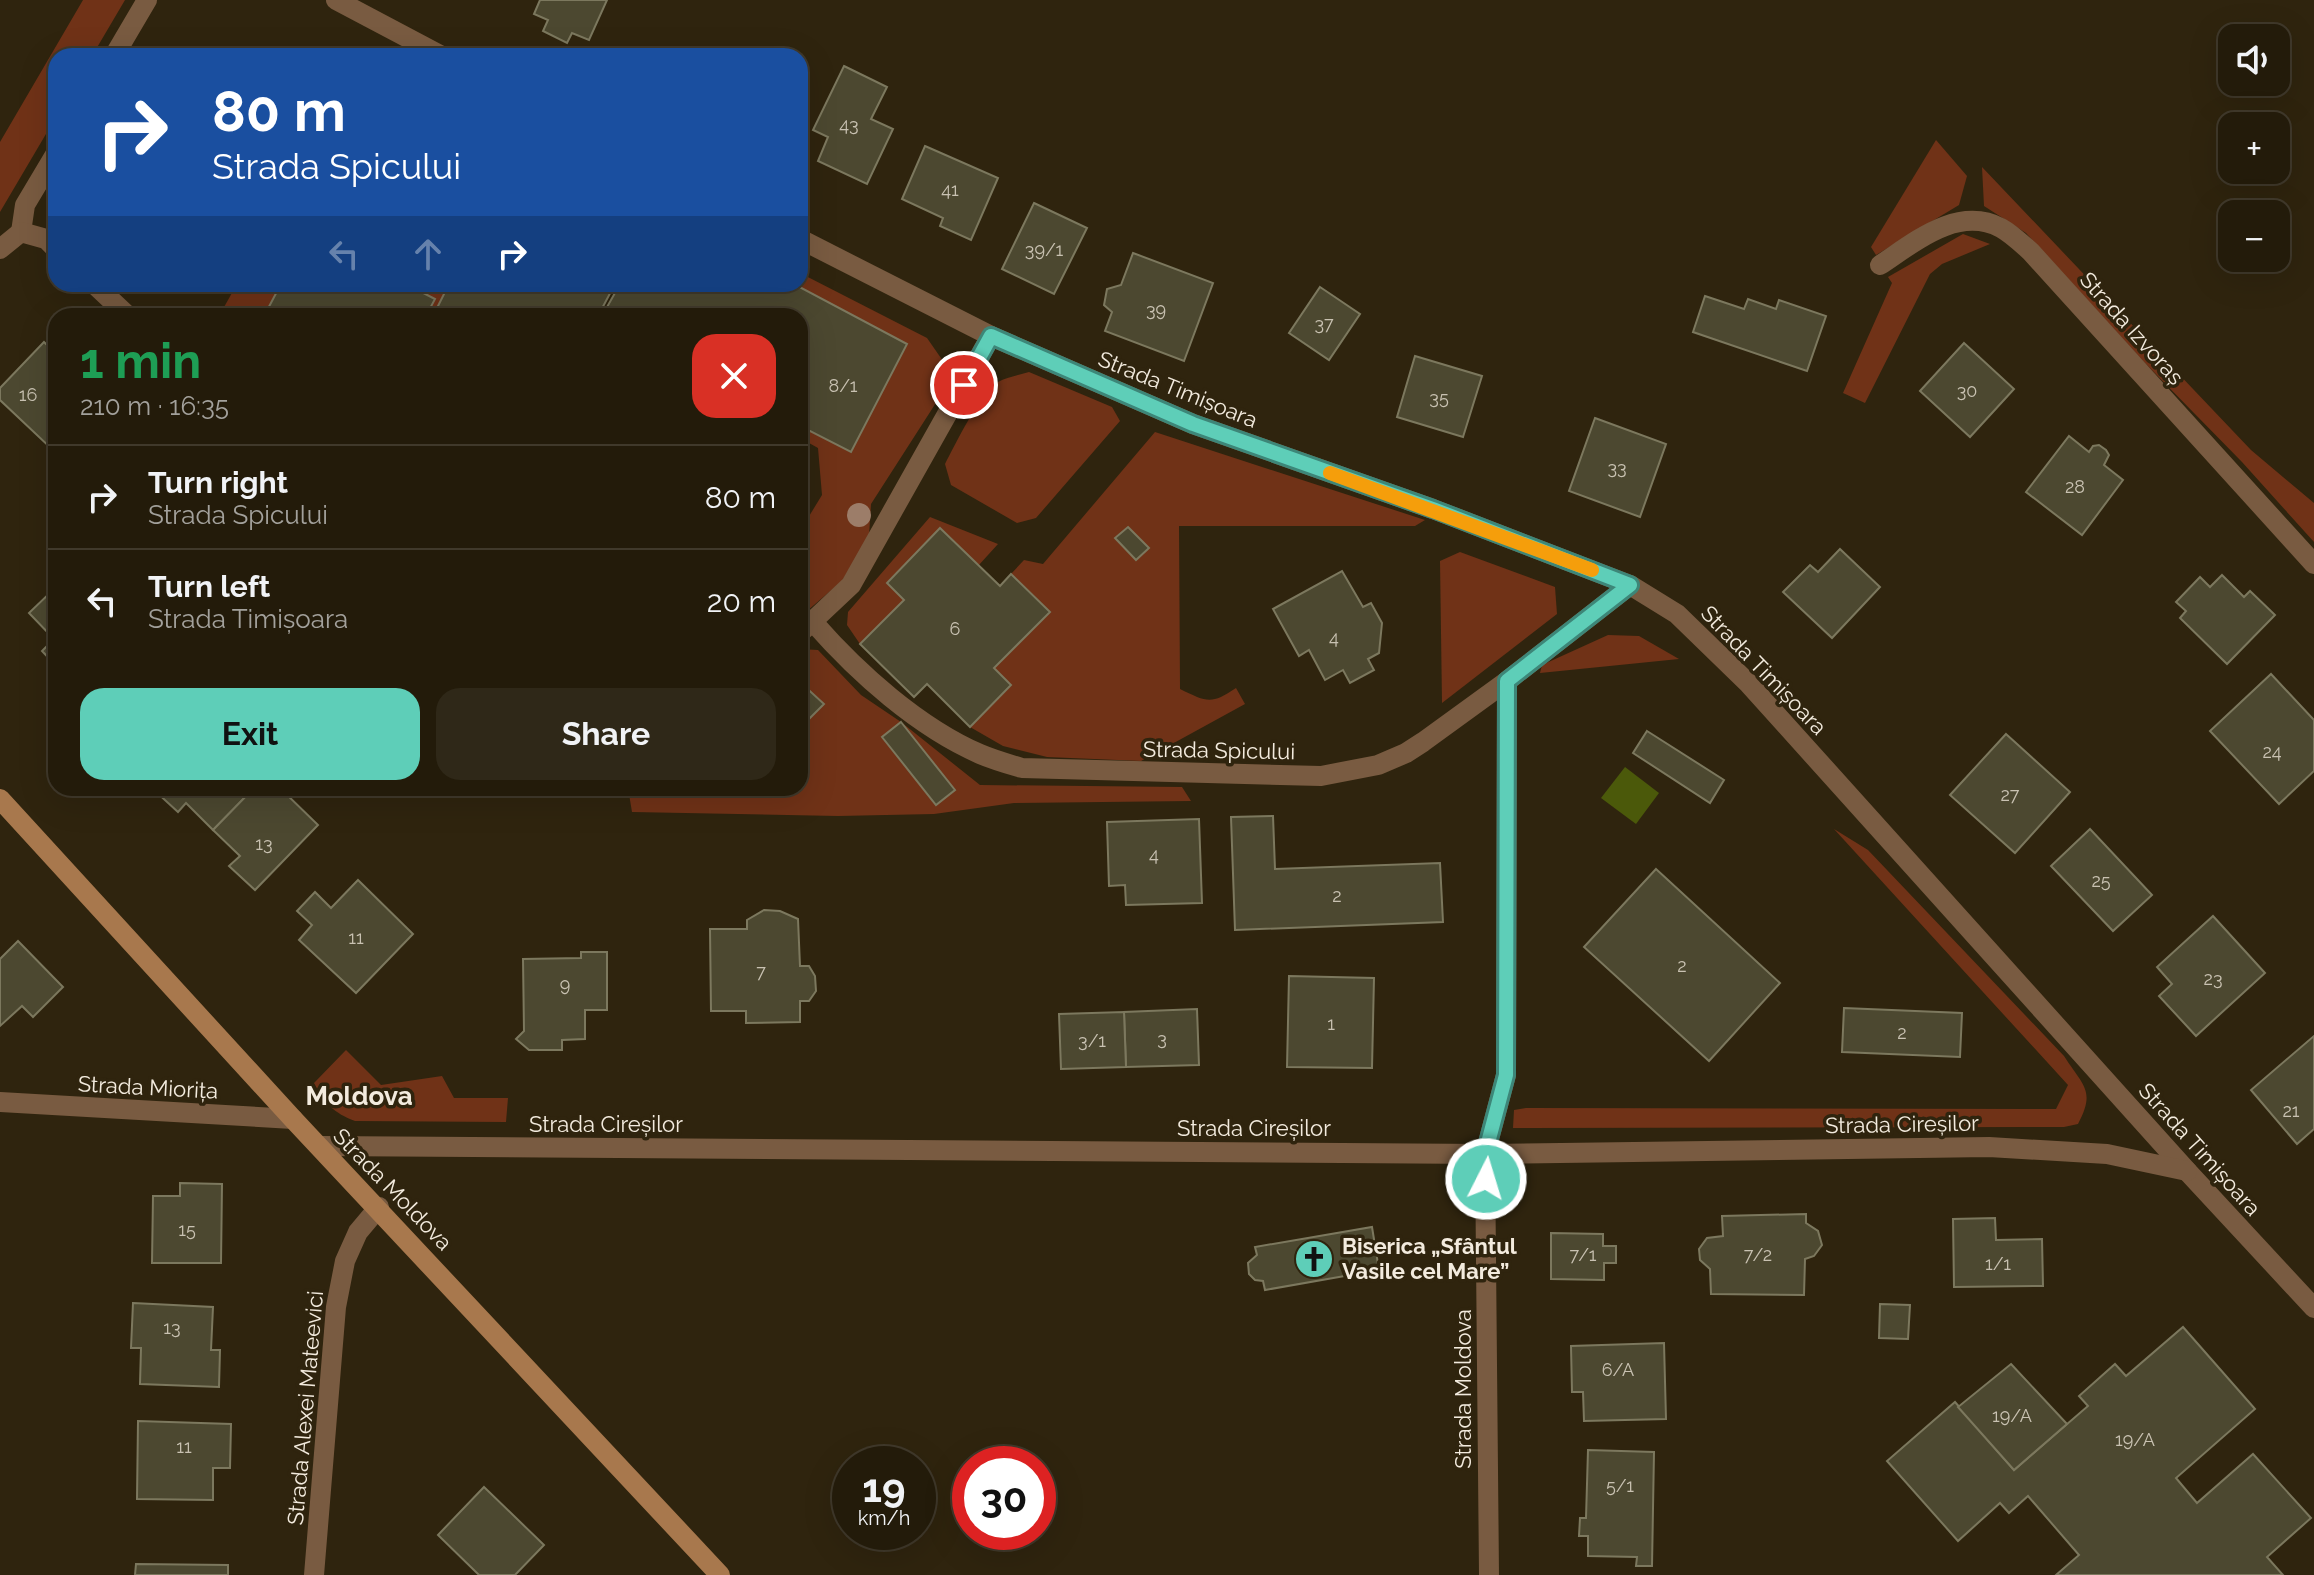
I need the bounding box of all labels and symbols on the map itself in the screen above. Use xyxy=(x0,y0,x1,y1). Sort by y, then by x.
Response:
house number: 43 xyxy=(839,114,859,135)
house number: 41 xyxy=(941,179,959,200)
house number: 39/1 xyxy=(1025,239,1063,260)
street label: Strada Izvoraș xyxy=(2075,266,2189,390)
house number: 39 xyxy=(1146,299,1166,320)
house number: 37 xyxy=(1314,313,1334,334)
street label: Strada Timișoara xyxy=(1095,345,1261,433)
pin xyxy=(930,351,998,419)
house number: 8/1 xyxy=(829,375,858,396)
house number: 30 xyxy=(1957,380,1977,401)
house number: 16 xyxy=(19,384,37,405)
house number: 35 xyxy=(1429,387,1449,408)
house number: 33 xyxy=(1607,457,1627,478)
house number: 28 xyxy=(2065,476,2085,497)
street label: Strada Timișoara xyxy=(1696,600,1832,740)
house number: 6 xyxy=(950,618,961,639)
house number: 4 xyxy=(1329,627,1339,648)
street label: Strada Spicului xyxy=(1143,736,1295,764)
house number: 24 xyxy=(2262,741,2282,762)
house number: 27 xyxy=(2000,784,2020,805)
house number: 13 xyxy=(255,833,273,854)
house number: 4 xyxy=(1149,844,1159,865)
house number: 25 xyxy=(2091,870,2111,891)
house number: 2 xyxy=(1332,885,1342,906)
house number: 11 xyxy=(348,927,364,948)
house number: 2 xyxy=(1677,955,1687,976)
house number: 7 xyxy=(756,961,766,982)
house number: 23 xyxy=(2204,968,2223,989)
house number: 9 xyxy=(560,974,570,995)
house number: 1 xyxy=(1327,1013,1335,1034)
house number: 2 xyxy=(1897,1022,1907,1043)
house number: 3 xyxy=(1157,1028,1167,1049)
house number: 3/1 xyxy=(1078,1030,1106,1051)
street label: Strada Miorița xyxy=(77,1070,219,1104)
street label: Strada Timișoara xyxy=(2134,1077,2266,1221)
district label: Moldova xyxy=(305,1081,413,1111)
house number: 21 xyxy=(2282,1100,2300,1121)
street label: Strada Cireșilor xyxy=(1825,1110,1979,1138)
street label: Strada Cireșilor xyxy=(529,1111,683,1137)
street label: Strada Cireșilor xyxy=(1177,1115,1331,1141)
street label: Strada Moldova xyxy=(328,1123,458,1255)
position arrow xyxy=(1444,1137,1528,1221)
house number: 15 xyxy=(178,1219,196,1240)
place label: Biserica „Sfântul Vasile cel Mare” xyxy=(1342,1233,1518,1284)
church icon: Biserica „Sfântul Vasile cel Mare” xyxy=(1293,1238,1335,1280)
house number: 7/1 xyxy=(1570,1244,1597,1265)
house number: 7/2 xyxy=(1744,1244,1772,1265)
house number: 1/1 xyxy=(1985,1253,2011,1274)
street label: Strada Alexei Mateevici xyxy=(282,1290,328,1526)
street label: Strada Moldova xyxy=(1450,1309,1476,1469)
house number: 13 xyxy=(163,1317,181,1338)
house number: 6/A xyxy=(1602,1359,1634,1380)
house number: 19/A xyxy=(1992,1405,2032,1426)
house number: 19/A xyxy=(2115,1429,2155,1450)
house number: 11 xyxy=(176,1436,192,1457)
speed limit sign: 30 xyxy=(952,1446,1056,1550)
house number: 5/1 xyxy=(1606,1475,1634,1496)

